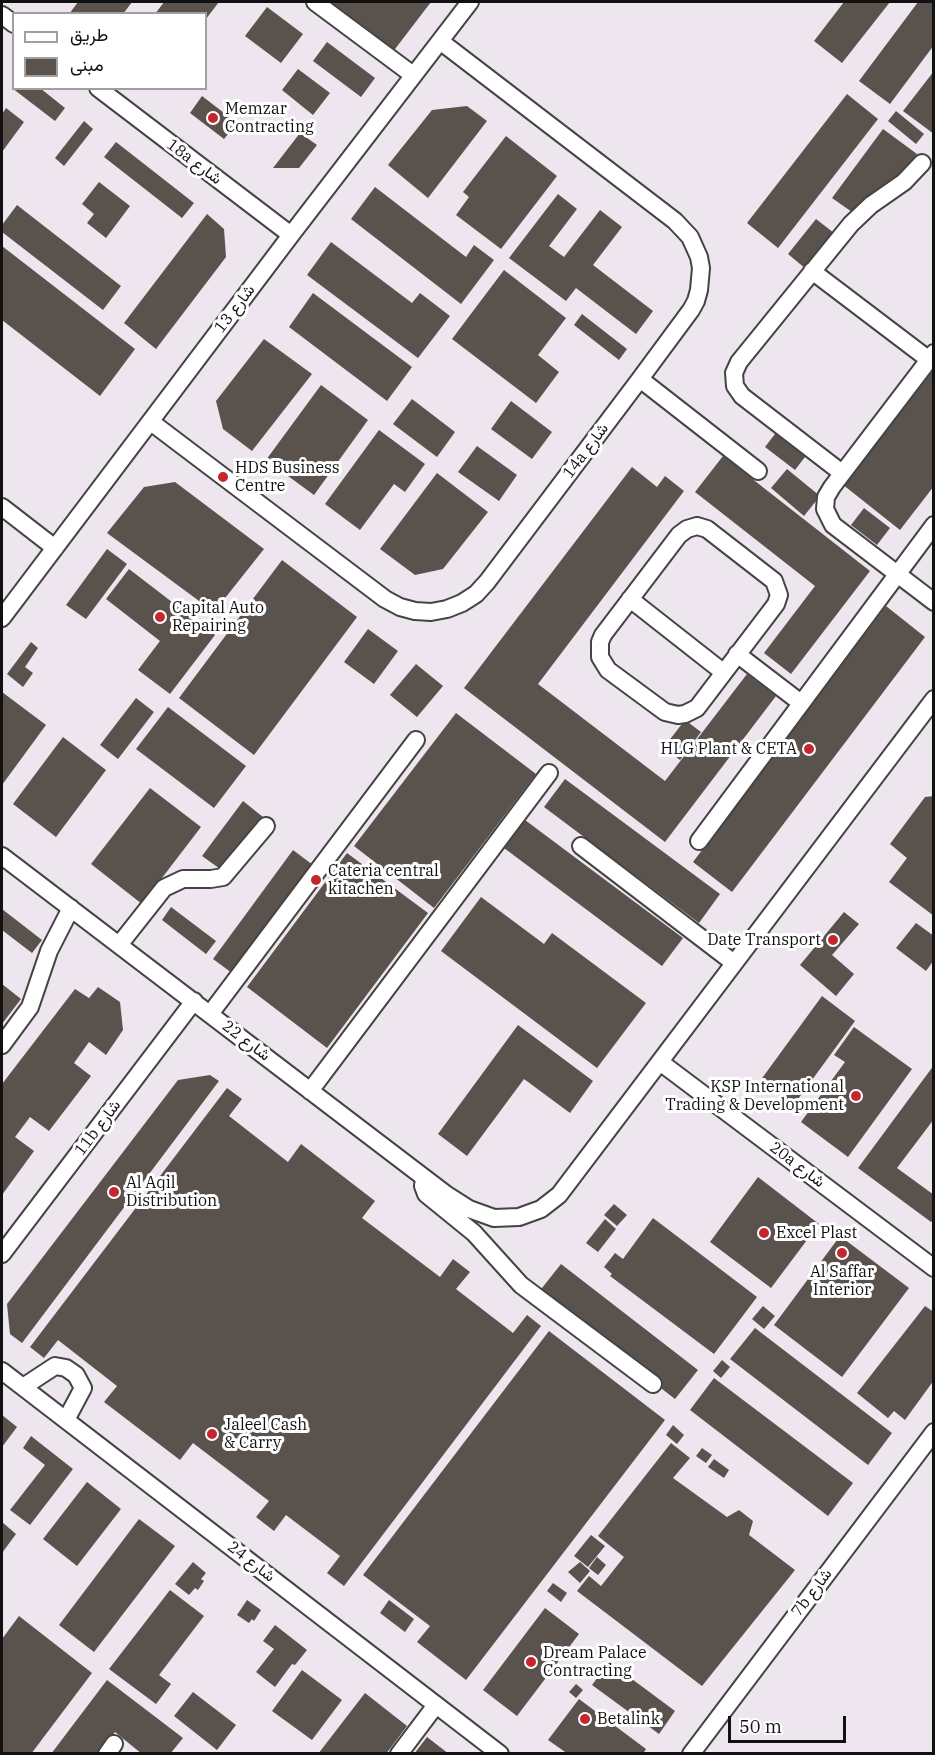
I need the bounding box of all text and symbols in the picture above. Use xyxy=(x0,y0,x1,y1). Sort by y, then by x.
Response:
legend xyxy=(12,12,207,90)
text: طريق xyxy=(70,23,108,46)
text: مبنى xyxy=(70,53,104,76)
place label: Memzar Contracting xyxy=(225,99,314,137)
marker: Memzar Contracting xyxy=(206,111,220,125)
street label: 18a شارع xyxy=(163,135,225,189)
street label: شارع 13 xyxy=(211,281,259,337)
street label: 14a شارع xyxy=(559,420,613,482)
place label: HDS Business Centre xyxy=(235,458,340,496)
marker: HDS Business Centre xyxy=(216,470,230,484)
place label: Capital Auto Repairing xyxy=(172,598,264,636)
marker: Capital Auto Repairing xyxy=(153,610,167,624)
place label: HLG Plant & CETA xyxy=(661,739,797,759)
marker: HLG Plant & CETA xyxy=(802,742,816,756)
place label: Cateria central kitachen xyxy=(328,861,439,899)
marker: Cateria central kitachen xyxy=(309,873,323,887)
place label: Date Transport xyxy=(707,930,821,950)
marker: Date Transport xyxy=(826,933,840,947)
street label: شارع 22 xyxy=(218,1017,274,1065)
place label: KSP International Trading & Development xyxy=(665,1077,844,1115)
marker: KSP International Trading & Development xyxy=(849,1089,863,1103)
street label: 11b شارع xyxy=(71,1096,125,1160)
street label: 20a شارع xyxy=(766,1138,828,1192)
place label: Al Aqil Distribution xyxy=(126,1173,217,1211)
marker: Al Aqil Distribution xyxy=(107,1185,121,1199)
place label: Excel Plast xyxy=(776,1223,857,1243)
marker: Excel Plast xyxy=(757,1226,771,1240)
marker: Al Saffar Interior xyxy=(835,1246,849,1260)
place label: Al Saffar Interior xyxy=(810,1262,874,1300)
place label: Jaleel Cash & Carry xyxy=(224,1415,307,1453)
marker: Jaleel Cash & Carry xyxy=(205,1427,219,1441)
street label: شارع 24 xyxy=(223,1537,279,1587)
street label: 7b شارع xyxy=(788,1565,836,1621)
place label: Dream Palace Contracting xyxy=(543,1643,647,1681)
marker: Dream Palace Contracting xyxy=(524,1655,538,1669)
scale bar xyxy=(731,1704,850,1742)
place label: Betalink xyxy=(597,1709,660,1729)
marker: Betalink xyxy=(578,1712,592,1726)
text: 50 m xyxy=(739,1715,782,1738)

